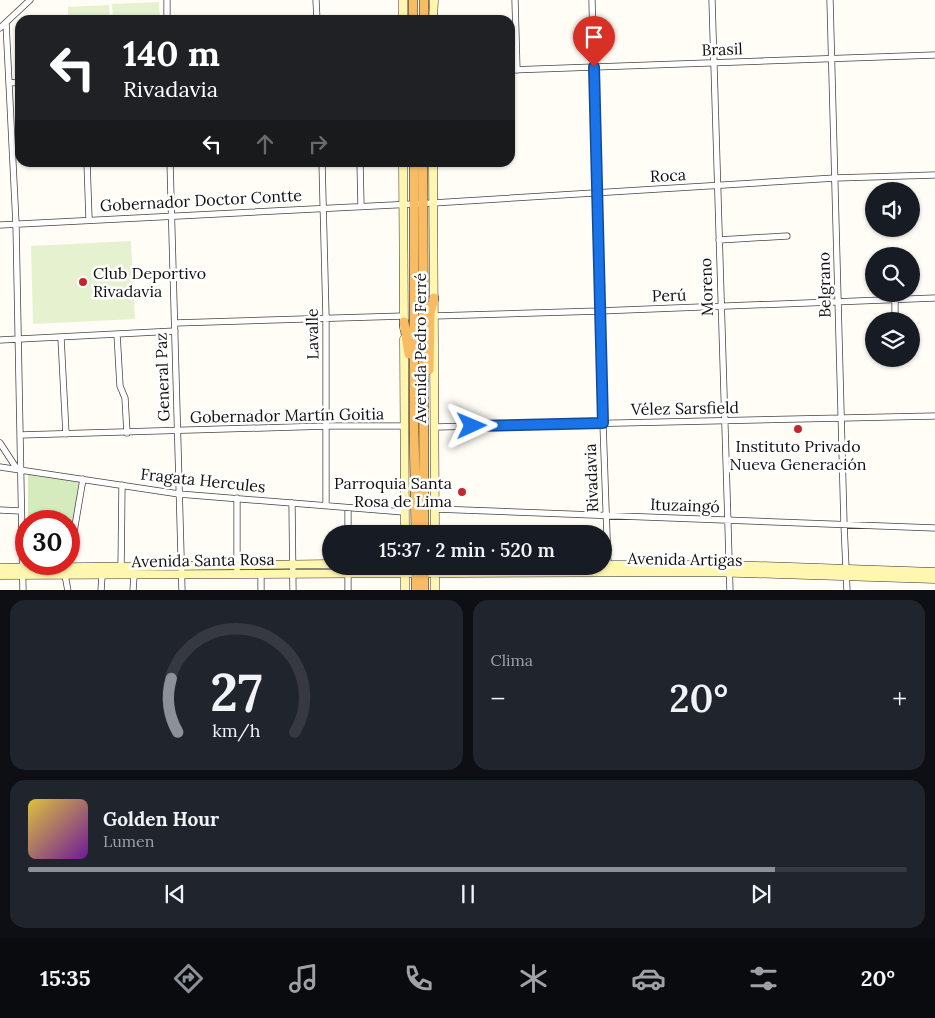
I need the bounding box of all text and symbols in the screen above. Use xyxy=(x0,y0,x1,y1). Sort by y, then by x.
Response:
pin xyxy=(573,16,615,67)
icon: arrive xyxy=(580,23,608,51)
text: 140 m xyxy=(123,31,220,76)
icon: left xyxy=(40,35,105,100)
street label: Brasil xyxy=(701,38,743,60)
text: Rivadavia xyxy=(123,75,218,103)
icon: left xyxy=(198,130,226,158)
icon: ahead xyxy=(251,130,279,158)
icon: right xyxy=(304,130,332,158)
street label: Roca xyxy=(649,164,687,186)
map controls xyxy=(865,182,920,367)
button: sound xyxy=(865,182,920,237)
street label: Gobernador Doctor Contte xyxy=(100,185,303,215)
button: search xyxy=(865,247,920,302)
street label: Belgrano xyxy=(813,252,835,318)
street label: Moreno xyxy=(695,257,717,317)
place label: Club Deportivo Rivadavia xyxy=(93,263,206,301)
street label: Avenida Pedro Ferré xyxy=(410,273,430,424)
marker: Club Deportivo Rivadavia xyxy=(77,276,89,288)
street label: Perú xyxy=(651,284,687,306)
street label: Lavalle xyxy=(302,308,322,360)
button: layers xyxy=(865,312,920,367)
street label: General Paz xyxy=(150,332,174,422)
street label: Vélez Sarsfield xyxy=(630,397,740,419)
position arrow xyxy=(445,399,497,451)
street label: Gobernador Martín Goitia xyxy=(190,403,384,427)
marker: Instituto Privado Nueva Generación xyxy=(792,423,804,435)
place label: Instituto Privado Nueva Generación xyxy=(729,436,867,474)
street label: Rivadavia xyxy=(580,443,602,513)
street label: Fragata Hercules xyxy=(140,463,266,497)
place label: Parroquia Santa Rosa de Lima xyxy=(334,473,452,511)
marker: Parroquia Santa Rosa de Lima xyxy=(456,486,468,498)
street label: Ituzaingó xyxy=(650,494,720,516)
speed limit sign: 30 xyxy=(15,510,80,575)
text: 15:37 · 2 min · 520 m xyxy=(379,538,555,562)
street label: Avenida Artigas xyxy=(626,548,743,570)
street label: Avenida Santa Rosa xyxy=(130,549,275,571)
text: Clima xyxy=(491,650,533,670)
text: 27 xyxy=(210,659,262,725)
text: 20° xyxy=(669,674,728,722)
text: − xyxy=(491,681,505,717)
text: + xyxy=(892,681,907,717)
text: km/h xyxy=(212,719,261,742)
text: Golden Hour xyxy=(103,807,219,831)
text: Lumen xyxy=(103,831,155,851)
icon: previous xyxy=(161,880,189,908)
icon: pause xyxy=(454,880,482,908)
icon: next xyxy=(747,880,775,908)
icon: directions xyxy=(171,961,206,996)
icon: music xyxy=(286,961,321,996)
icon: phone xyxy=(401,961,436,996)
icon: climate xyxy=(516,961,551,996)
icon: car xyxy=(631,961,666,996)
icon: filters xyxy=(746,961,781,996)
text: 15:35 xyxy=(40,964,91,992)
text: 20° xyxy=(861,964,895,992)

